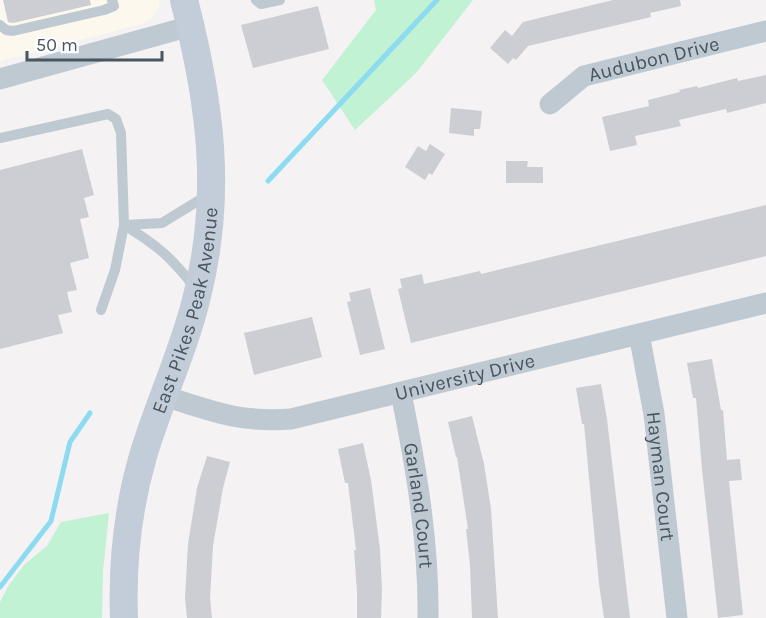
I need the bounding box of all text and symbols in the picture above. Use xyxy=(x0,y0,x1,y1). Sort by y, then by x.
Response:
scale bar xyxy=(27,24,162,62)
street label: Audubon Drive xyxy=(586,32,722,86)
text: 50 m xyxy=(36,34,78,56)
street label: East Pikes Peak Avenue xyxy=(147,207,222,417)
street label: University Drive xyxy=(392,349,537,405)
street label: Hayman Court xyxy=(642,410,679,543)
street label: Garland Court xyxy=(399,441,438,569)

